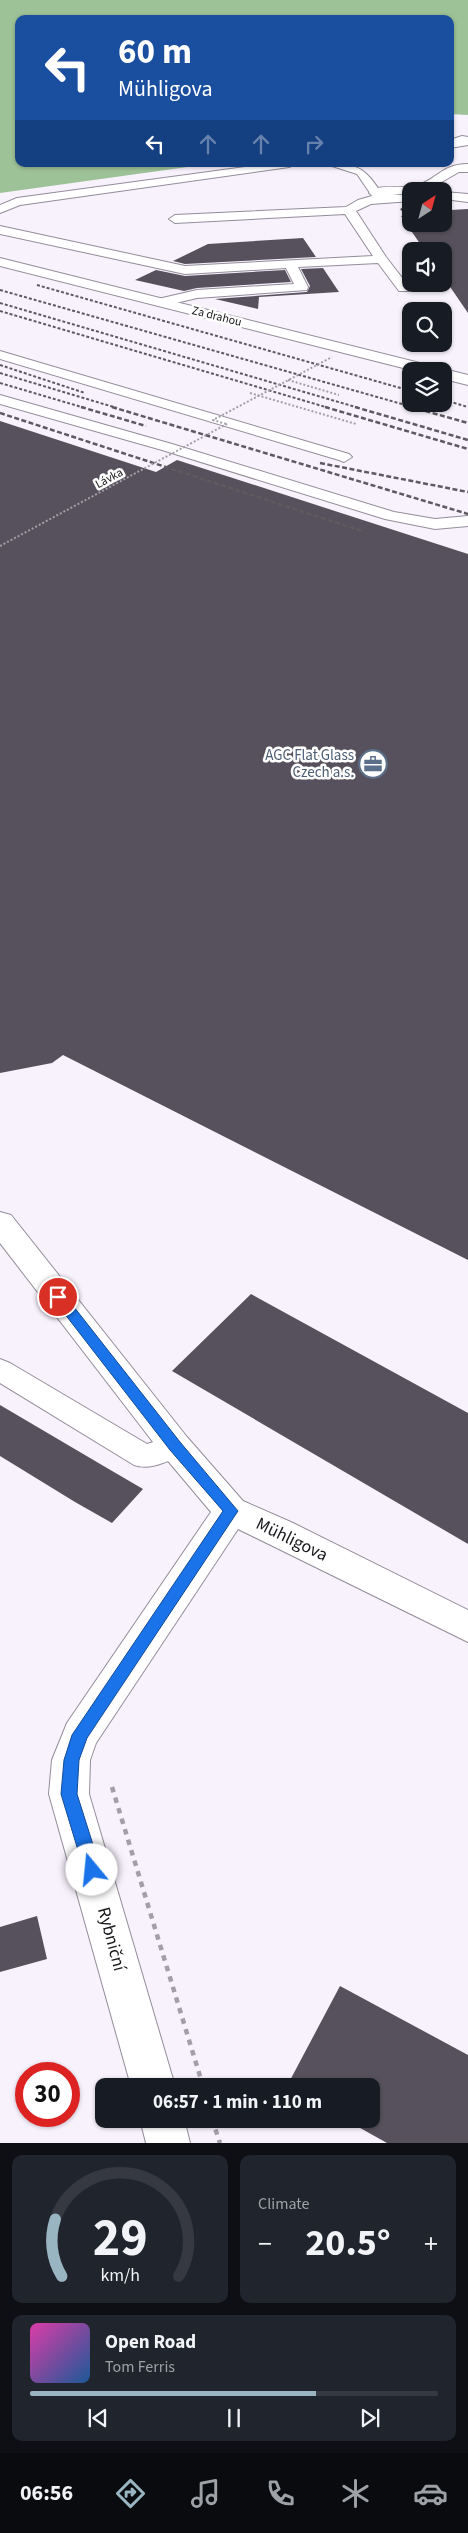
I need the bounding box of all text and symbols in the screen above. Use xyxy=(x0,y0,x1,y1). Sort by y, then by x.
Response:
text: 60 m xyxy=(118,27,192,77)
icon: left xyxy=(35,35,100,100)
text: Mühligova xyxy=(118,73,213,105)
icon: left xyxy=(141,130,169,158)
icon: ahead xyxy=(194,130,222,158)
icon: ahead xyxy=(247,130,275,158)
icon: right xyxy=(300,130,328,158)
north arrow xyxy=(402,182,452,232)
map controls xyxy=(402,182,452,412)
button: sound xyxy=(402,242,452,292)
street label: Za drahou xyxy=(190,302,244,331)
button: search xyxy=(402,302,452,352)
button: layers xyxy=(402,362,452,412)
street label: Lávka xyxy=(92,464,126,493)
place label: AGC Flat Glass Czech a.s. xyxy=(265,745,354,783)
office icon: AGC Flat Glass Czech a.s. xyxy=(358,749,388,779)
pin xyxy=(37,1276,79,1318)
icon: arrive xyxy=(44,1283,72,1311)
street label: Mühligova xyxy=(252,1511,332,1568)
position arrow xyxy=(65,1843,117,1895)
street label: Rybniční xyxy=(91,1904,132,1974)
speed limit sign: 30 xyxy=(15,2062,80,2127)
text: 06:57 · 1 min · 110 m xyxy=(153,2089,322,2116)
text: Climate xyxy=(258,2193,309,2215)
text: 29 xyxy=(93,2202,147,2276)
text: 20.5° xyxy=(305,2216,391,2270)
text: − xyxy=(258,2224,272,2264)
text: + xyxy=(424,2224,438,2264)
text: km/h xyxy=(100,2263,140,2288)
text: Open Road xyxy=(105,2329,196,2356)
text: Tom Ferris xyxy=(105,2356,175,2378)
icon: previous xyxy=(84,2404,112,2432)
icon: pause xyxy=(220,2404,248,2432)
icon: next xyxy=(356,2404,384,2432)
icon: directions xyxy=(113,2476,148,2511)
icon: music xyxy=(188,2476,223,2511)
icon: phone xyxy=(263,2476,298,2511)
icon: climate xyxy=(338,2476,373,2511)
icon: car xyxy=(413,2476,448,2511)
text: 06:56 xyxy=(20,2477,73,2509)

